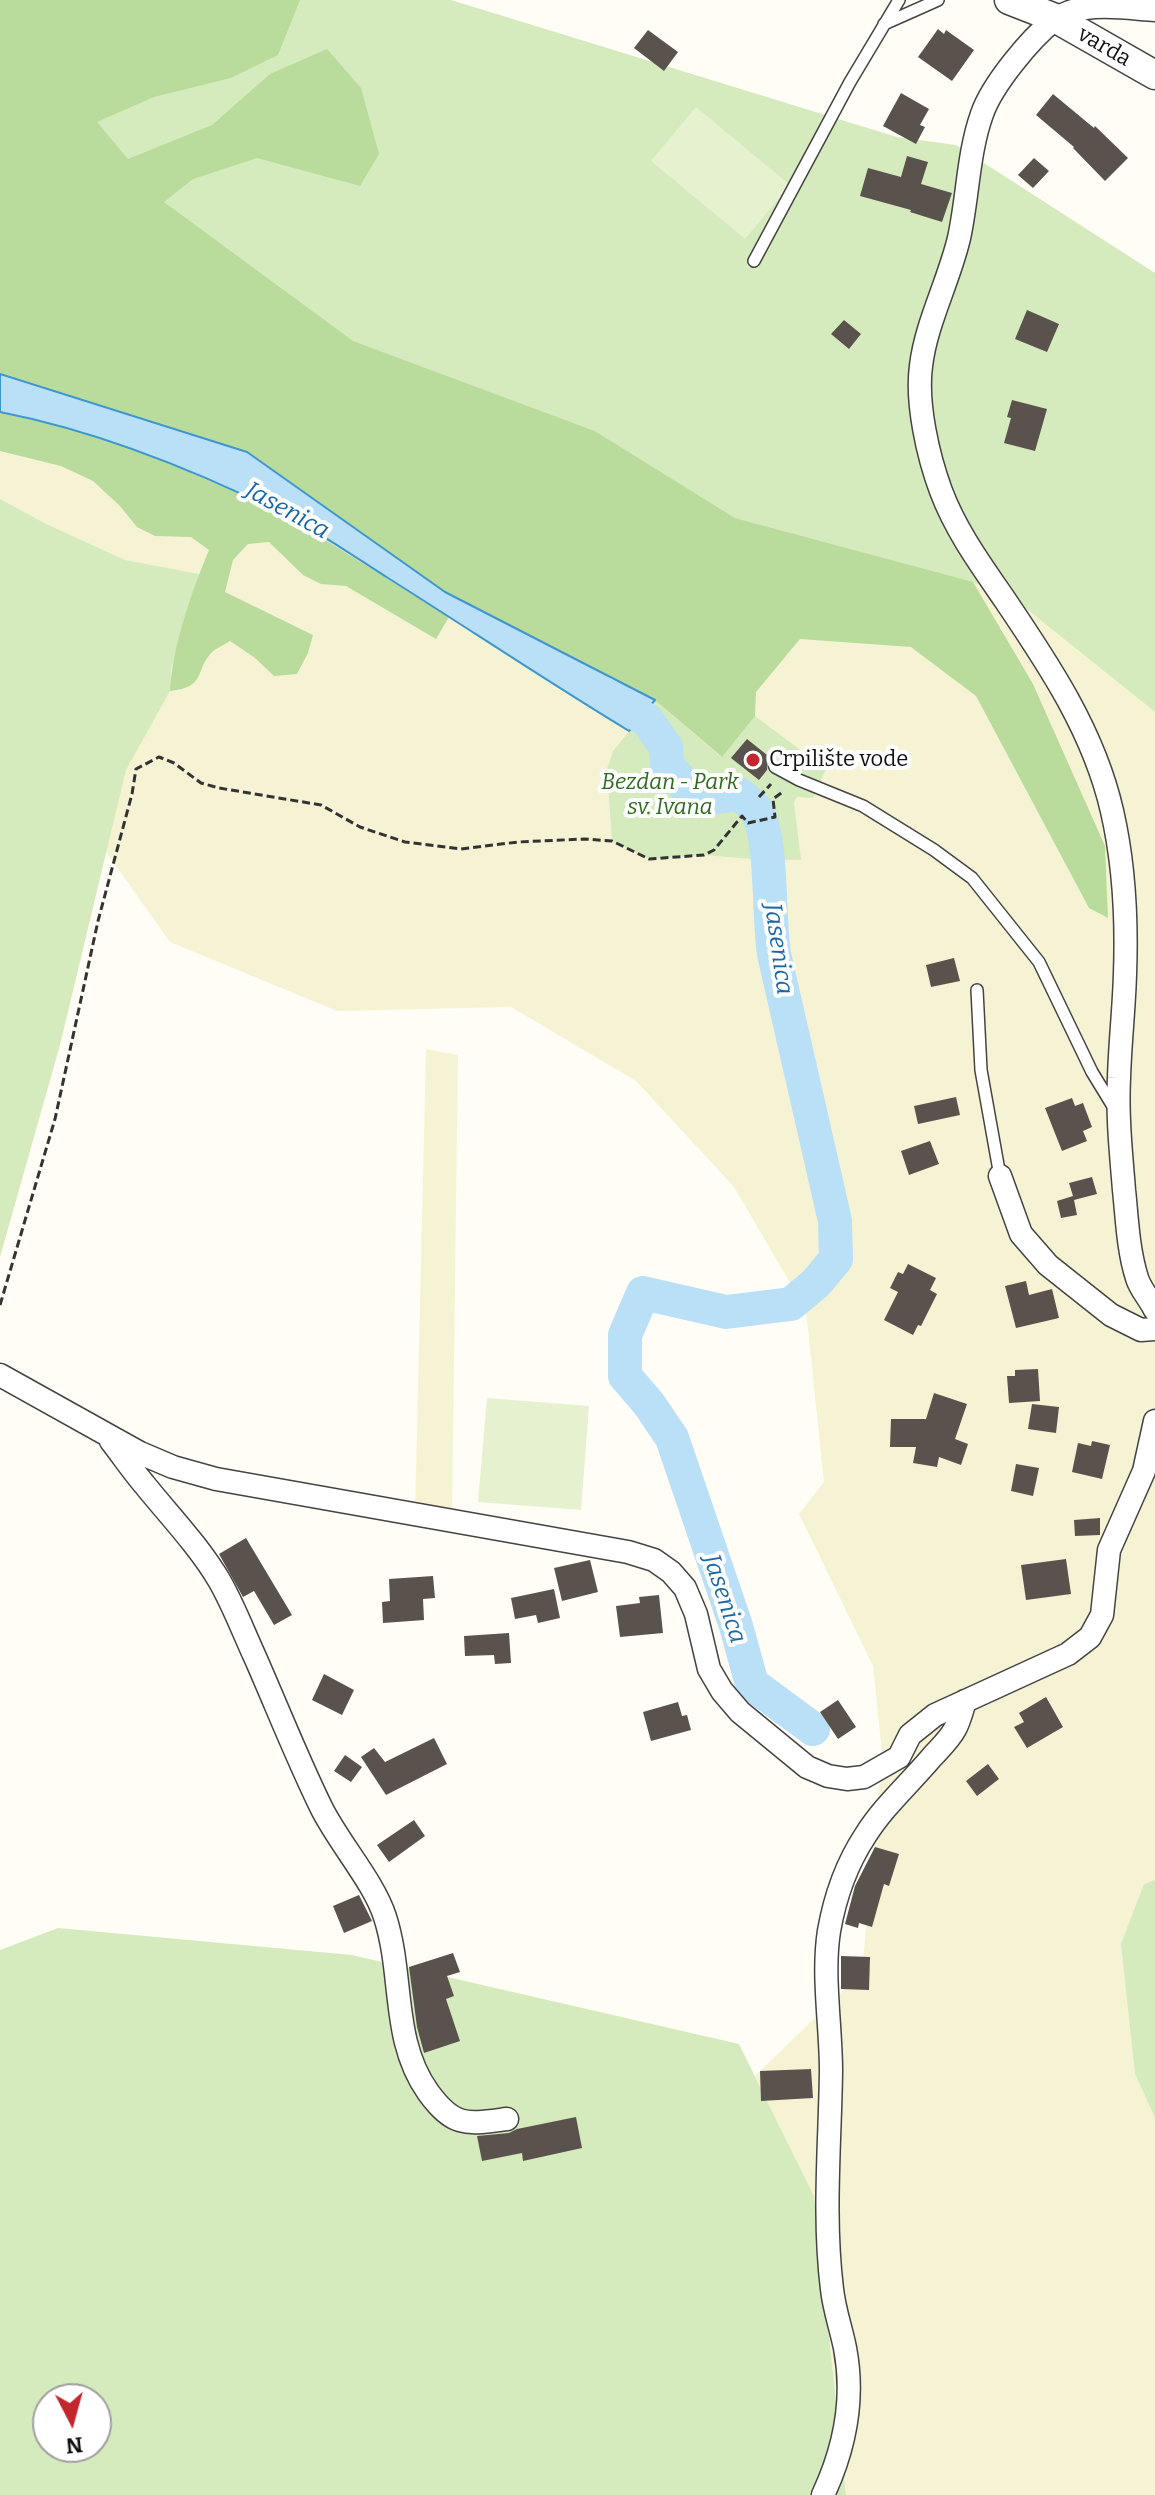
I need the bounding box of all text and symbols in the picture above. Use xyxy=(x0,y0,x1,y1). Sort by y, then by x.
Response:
street label: varda xyxy=(1073,21,1135,73)
water label: Jasenica xyxy=(240,476,334,546)
place label: Crpilište vode xyxy=(769,747,908,773)
marker: Crpilište vode xyxy=(744,751,762,769)
park label: Bezdan - Park sv. Ivana xyxy=(601,770,739,822)
water label: Jasenica xyxy=(757,902,799,996)
water label: Jasenica xyxy=(696,1551,752,1647)
north arrow xyxy=(32,2383,112,2463)
text: N xyxy=(65,2431,84,2460)

